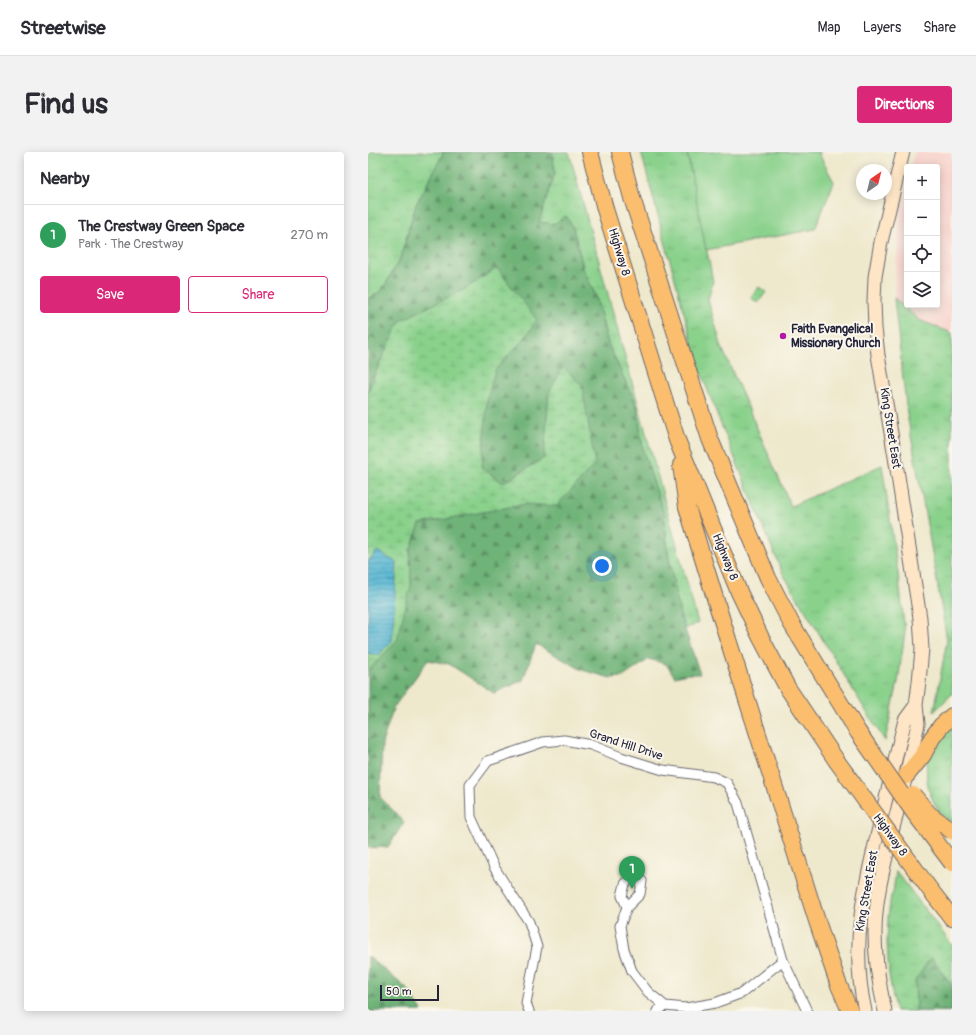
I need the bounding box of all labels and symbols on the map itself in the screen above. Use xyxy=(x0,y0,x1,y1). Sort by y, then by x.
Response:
north arrow xyxy=(856,164,892,200)
street label: Highway 8 xyxy=(605,226,633,278)
place label: Faith Evangelical Missionary Church xyxy=(791,322,881,351)
marker: Faith Evangelical Missionary Church xyxy=(778,331,788,341)
street label: King Street East xyxy=(876,386,904,470)
street label: Highway 8 xyxy=(709,531,741,583)
your location xyxy=(592,556,612,576)
street label: Grand Hill Drive xyxy=(587,726,665,764)
street label: Highway 8 xyxy=(870,811,910,859)
street label: King Street East xyxy=(853,849,882,933)
pin: 1 xyxy=(619,856,645,889)
scale bar xyxy=(380,983,439,1002)

